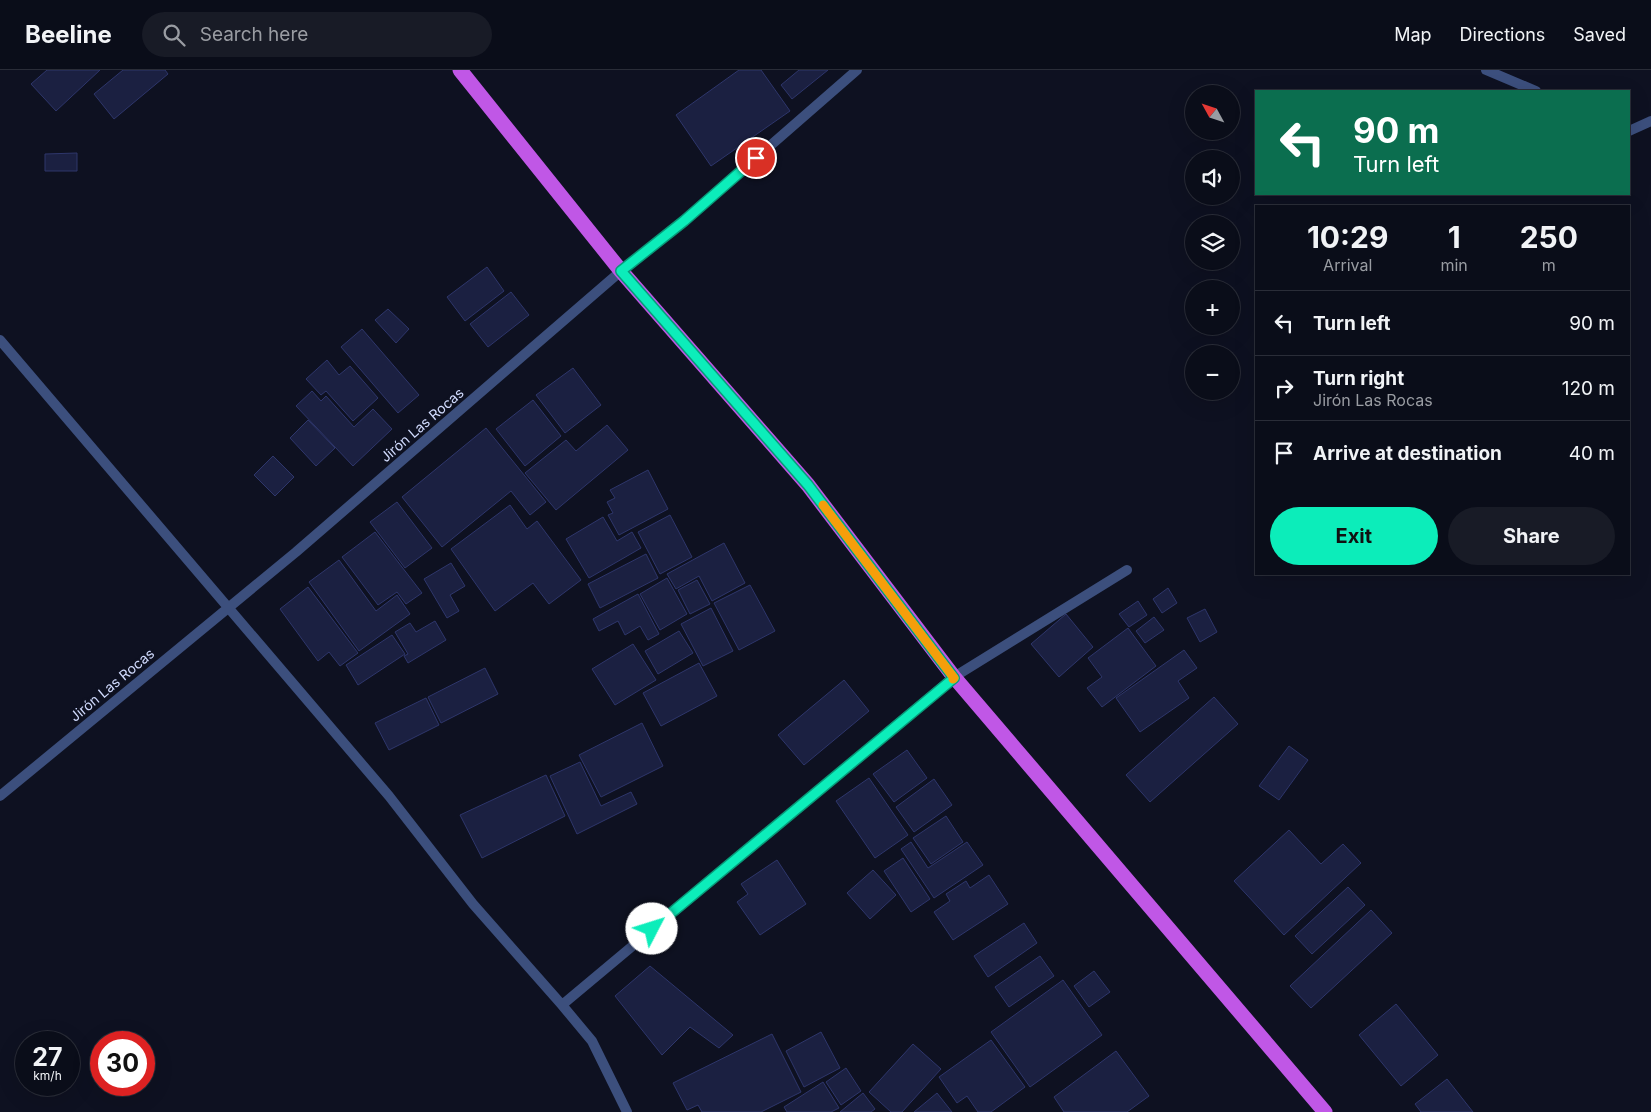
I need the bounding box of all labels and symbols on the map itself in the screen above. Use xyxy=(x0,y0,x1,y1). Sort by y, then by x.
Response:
north arrow xyxy=(1185,85,1240,140)
pin xyxy=(735,137,777,179)
street label: Jirón Las Rocas xyxy=(377,384,467,465)
street label: Jirón Las Rocas xyxy=(66,644,157,725)
position arrow xyxy=(625,902,677,954)
speed limit sign: 30 xyxy=(90,1031,155,1096)

